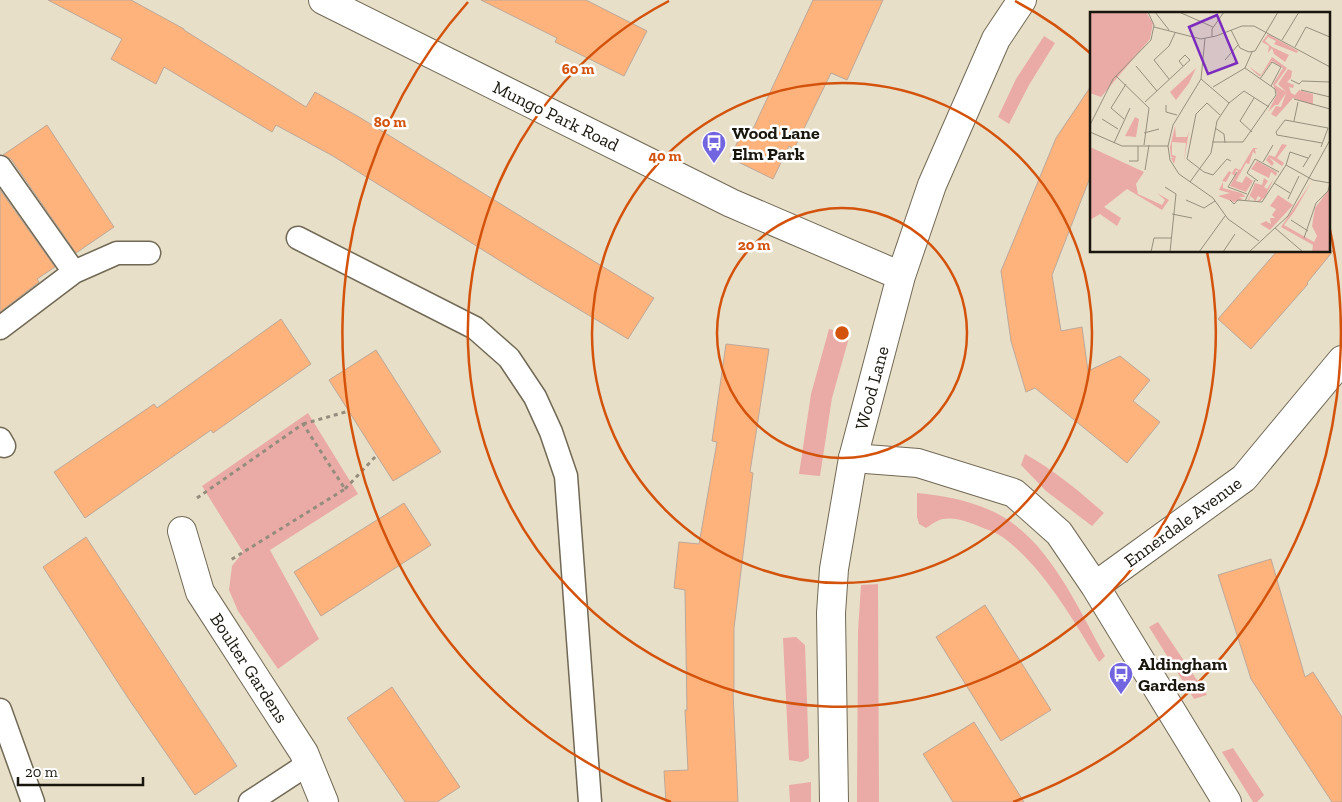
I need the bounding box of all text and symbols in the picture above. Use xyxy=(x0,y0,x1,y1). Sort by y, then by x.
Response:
inset map xyxy=(1090,12,1330,252)
text: 60 m xyxy=(562,60,594,78)
street label: Mungo Park Road xyxy=(489,76,623,156)
text: 80 m xyxy=(374,113,406,131)
place label: Wood Lane Elm Park xyxy=(732,122,820,165)
bus stop icon: Wood Lane Elm Park xyxy=(701,130,727,164)
text: 40 m xyxy=(648,147,682,165)
text: 20 m xyxy=(738,236,770,254)
centre of rings xyxy=(833,324,851,342)
street label: Wood Lane xyxy=(850,344,894,432)
street label: Ennerdale Avenue xyxy=(1120,472,1246,572)
street label: Boulter Gardens xyxy=(205,609,293,727)
place label: Aldingham Gardens xyxy=(1138,653,1228,696)
bus stop icon: Aldingham Gardens xyxy=(1108,661,1134,695)
scale bar xyxy=(18,754,142,786)
text: 20 m xyxy=(25,763,58,781)

